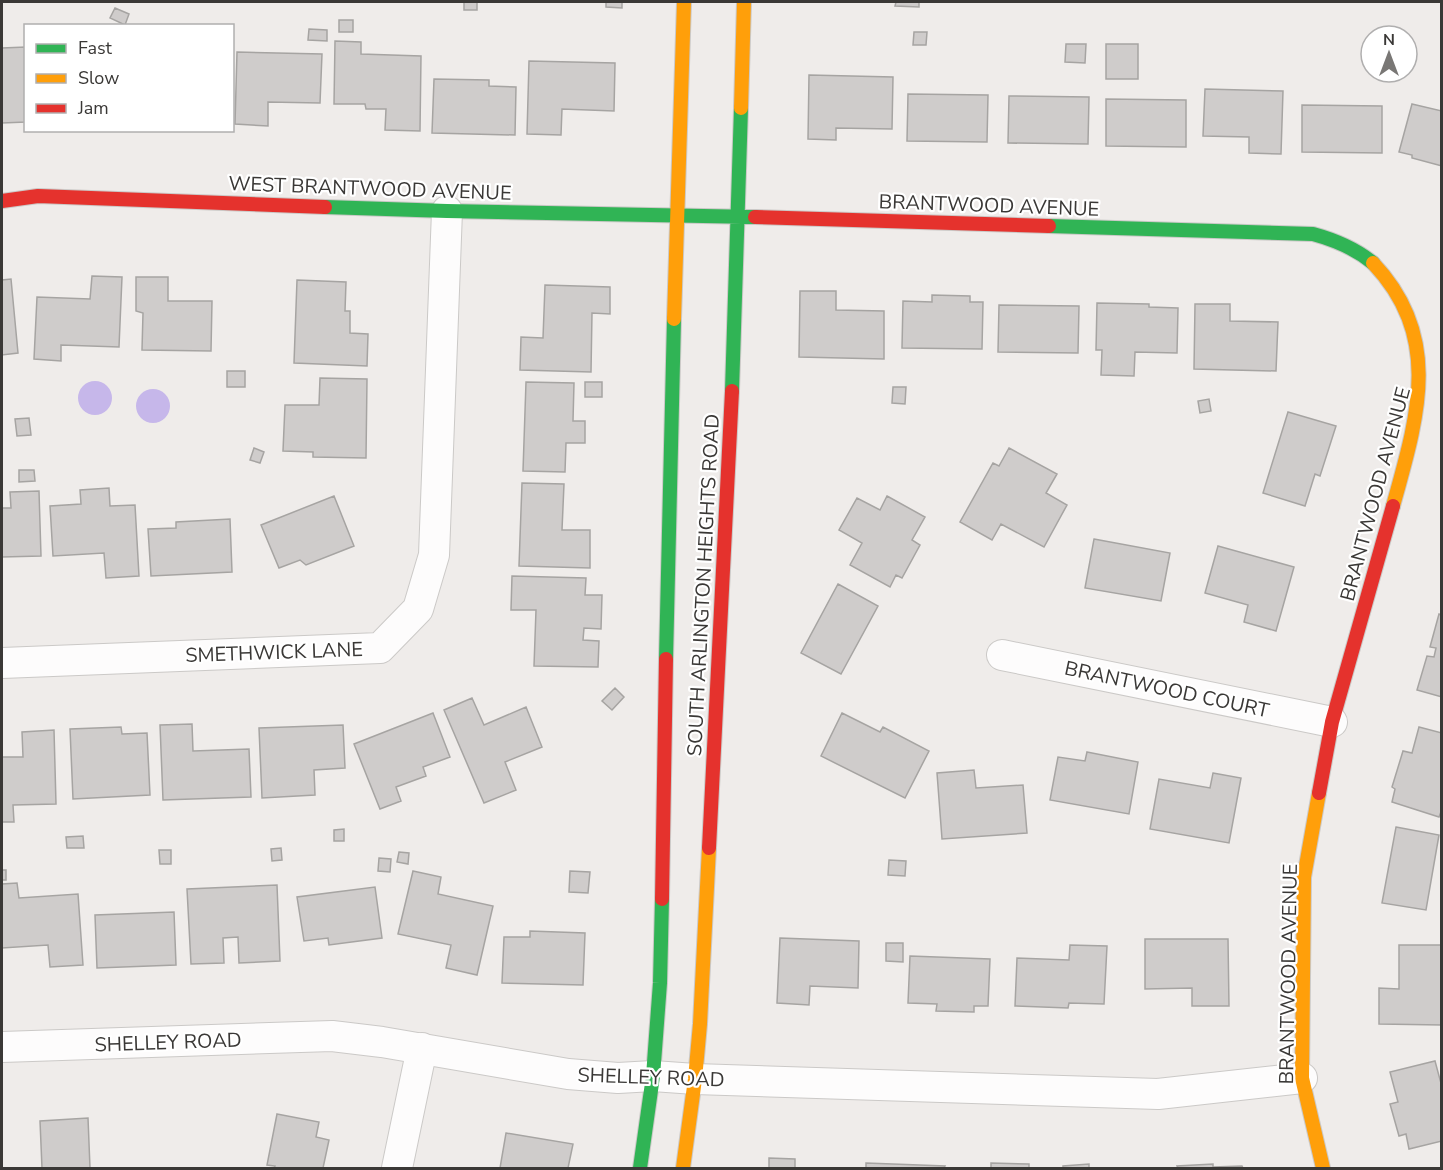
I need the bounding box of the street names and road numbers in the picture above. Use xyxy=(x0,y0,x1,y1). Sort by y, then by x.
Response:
street label: WEST BRANTWOOD AVENUE xyxy=(228,170,512,207)
street label: BRANTWOOD AVENUE xyxy=(878,188,1100,223)
street label: BRANTWOOD AVENUE xyxy=(1334,384,1417,604)
street label: SOUTH ARLINGTON HEIGHTS ROAD xyxy=(681,413,726,757)
street label: SMETHWICK LANE xyxy=(185,636,363,669)
street label: BRANTWOOD COURT xyxy=(1062,655,1272,724)
street label: BRANTWOOD AVENUE xyxy=(1273,863,1304,1085)
street label: SHELLEY ROAD xyxy=(94,1026,242,1059)
street label: SHELLEY ROAD xyxy=(577,1061,725,1094)

